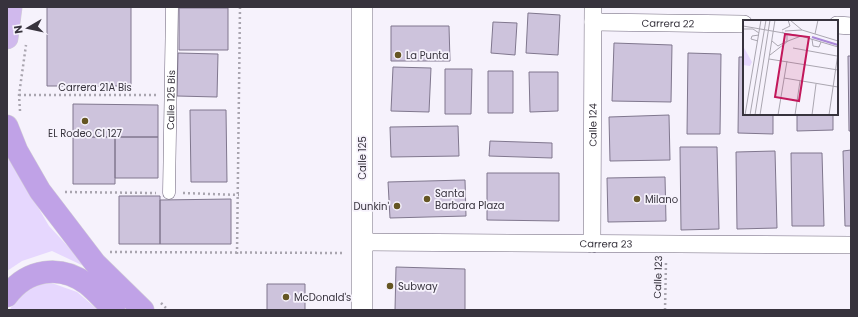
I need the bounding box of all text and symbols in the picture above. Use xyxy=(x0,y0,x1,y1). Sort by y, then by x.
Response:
north arrow xyxy=(8,8,48,48)
street label: Carrera 22 xyxy=(641,15,695,31)
inset map xyxy=(743,20,838,115)
text: N xyxy=(10,24,27,35)
place label: La Punta xyxy=(406,48,449,63)
marker: La Punta xyxy=(393,50,403,60)
street label: Calle 125 Bis xyxy=(163,70,178,130)
street label: Carrera 21A Bis xyxy=(58,80,132,95)
street label: Calle 124 xyxy=(585,103,600,147)
marker: EL Rodeo Cl 127 xyxy=(80,116,90,126)
place label: EL Rodeo Cl 127 xyxy=(48,126,122,141)
street label: Calle 125 xyxy=(355,136,370,180)
place label: Santa Barbara Plaza xyxy=(435,186,505,213)
place label: Milano xyxy=(645,192,678,207)
marker: Santa Barbara Plaza xyxy=(422,194,432,204)
marker: Milano xyxy=(632,194,642,204)
place label: Dunkin' xyxy=(354,199,389,214)
marker: Dunkin' xyxy=(392,201,402,211)
street label: Carrera 23 xyxy=(579,236,633,251)
street label: Calle 123 xyxy=(650,255,666,299)
place label: Subway xyxy=(398,279,438,294)
marker: Subway xyxy=(385,281,395,291)
place label: McDonald's xyxy=(294,290,351,305)
marker: McDonald's xyxy=(281,292,291,302)

